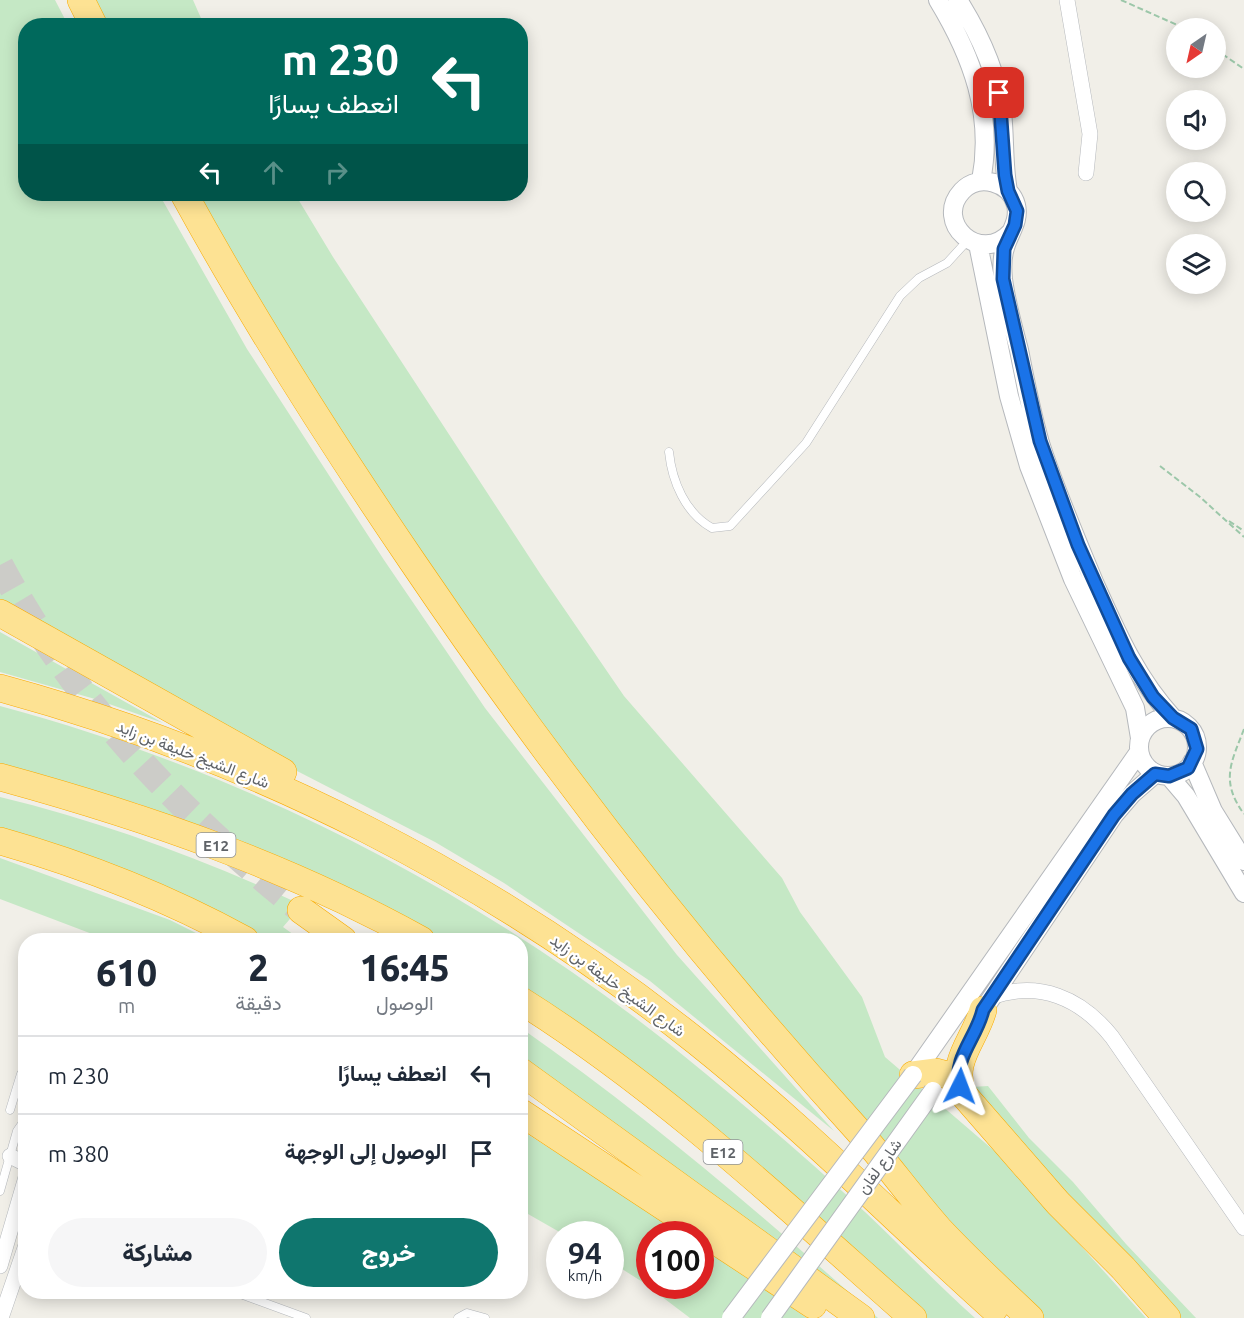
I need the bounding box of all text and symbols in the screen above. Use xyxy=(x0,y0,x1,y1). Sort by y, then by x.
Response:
north arrow xyxy=(1166,18,1226,78)
map controls xyxy=(1166,18,1226,294)
text: 230 m xyxy=(282,36,399,83)
icon: left xyxy=(420,42,498,120)
pin xyxy=(973,67,1024,118)
icon: arrive xyxy=(982,76,1015,109)
text: انعطف يسارًا xyxy=(268,88,399,118)
button: sound xyxy=(1166,90,1226,150)
icon: left xyxy=(194,156,227,189)
icon: ahead xyxy=(257,156,290,189)
icon: right xyxy=(320,156,353,189)
button: search xyxy=(1166,162,1226,222)
button: layers xyxy=(1166,234,1226,294)
street label: شارع الشيخ خليفة بن زايد xyxy=(113,717,272,794)
road number: E12 xyxy=(196,833,236,857)
street label: شارع الشيخ خليفة بن زايد xyxy=(545,930,689,1042)
text: 2 xyxy=(248,947,269,988)
text: 16:45 xyxy=(360,947,450,988)
text: 610 xyxy=(96,952,157,993)
text: دقيقة xyxy=(235,991,282,1014)
text: الوصول xyxy=(376,991,434,1014)
text: m xyxy=(118,994,135,1017)
position arrow xyxy=(928,1054,992,1118)
icon: left xyxy=(465,1059,498,1092)
text: انعطف يسارًا xyxy=(338,1060,447,1085)
text: 230 m xyxy=(48,1063,109,1088)
street label: شارع لفان xyxy=(853,1135,907,1199)
icon: arrive xyxy=(465,1137,498,1170)
text: الوصول إلى الوجهة xyxy=(284,1138,447,1163)
road number: E12 xyxy=(704,1140,742,1164)
text: 380 m xyxy=(48,1141,109,1166)
button: مشاركة xyxy=(48,1218,267,1287)
button: خروج xyxy=(279,1218,498,1287)
speed limit sign: 100 xyxy=(636,1221,714,1299)
text: 94 xyxy=(568,1236,602,1270)
text: km/h xyxy=(568,1267,602,1284)

